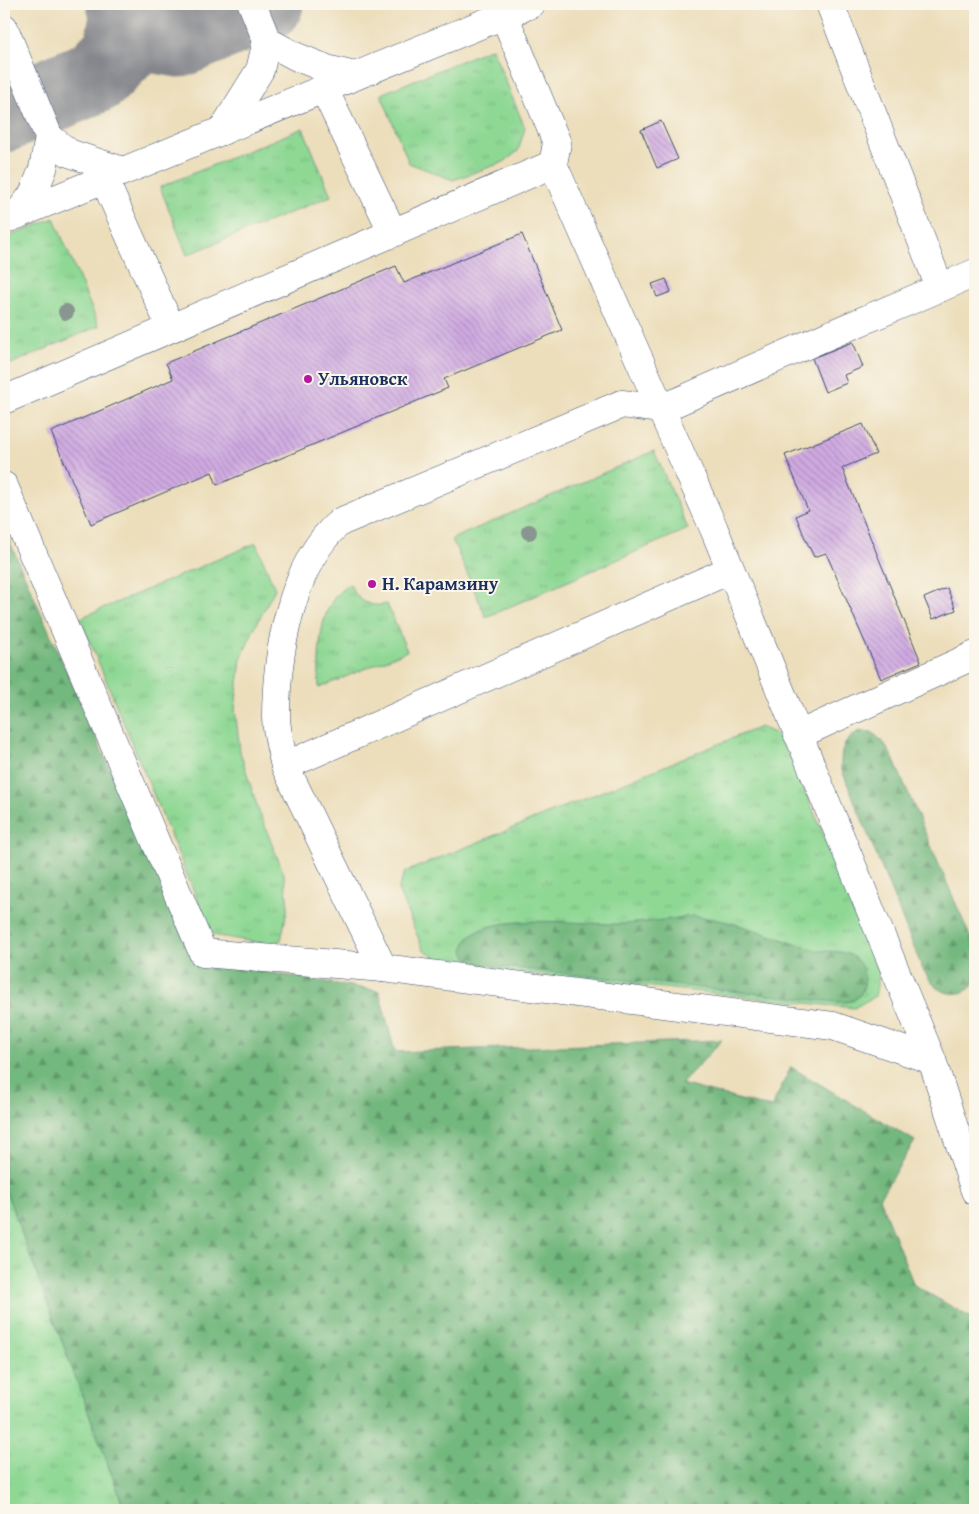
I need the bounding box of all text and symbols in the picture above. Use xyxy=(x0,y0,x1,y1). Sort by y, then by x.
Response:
place label: Ульяновск xyxy=(318,365,408,392)
marker: Ульяновск xyxy=(302,373,314,385)
place label: Н. Карамзину xyxy=(382,570,499,597)
marker: Н. Карамзину xyxy=(366,578,378,590)

